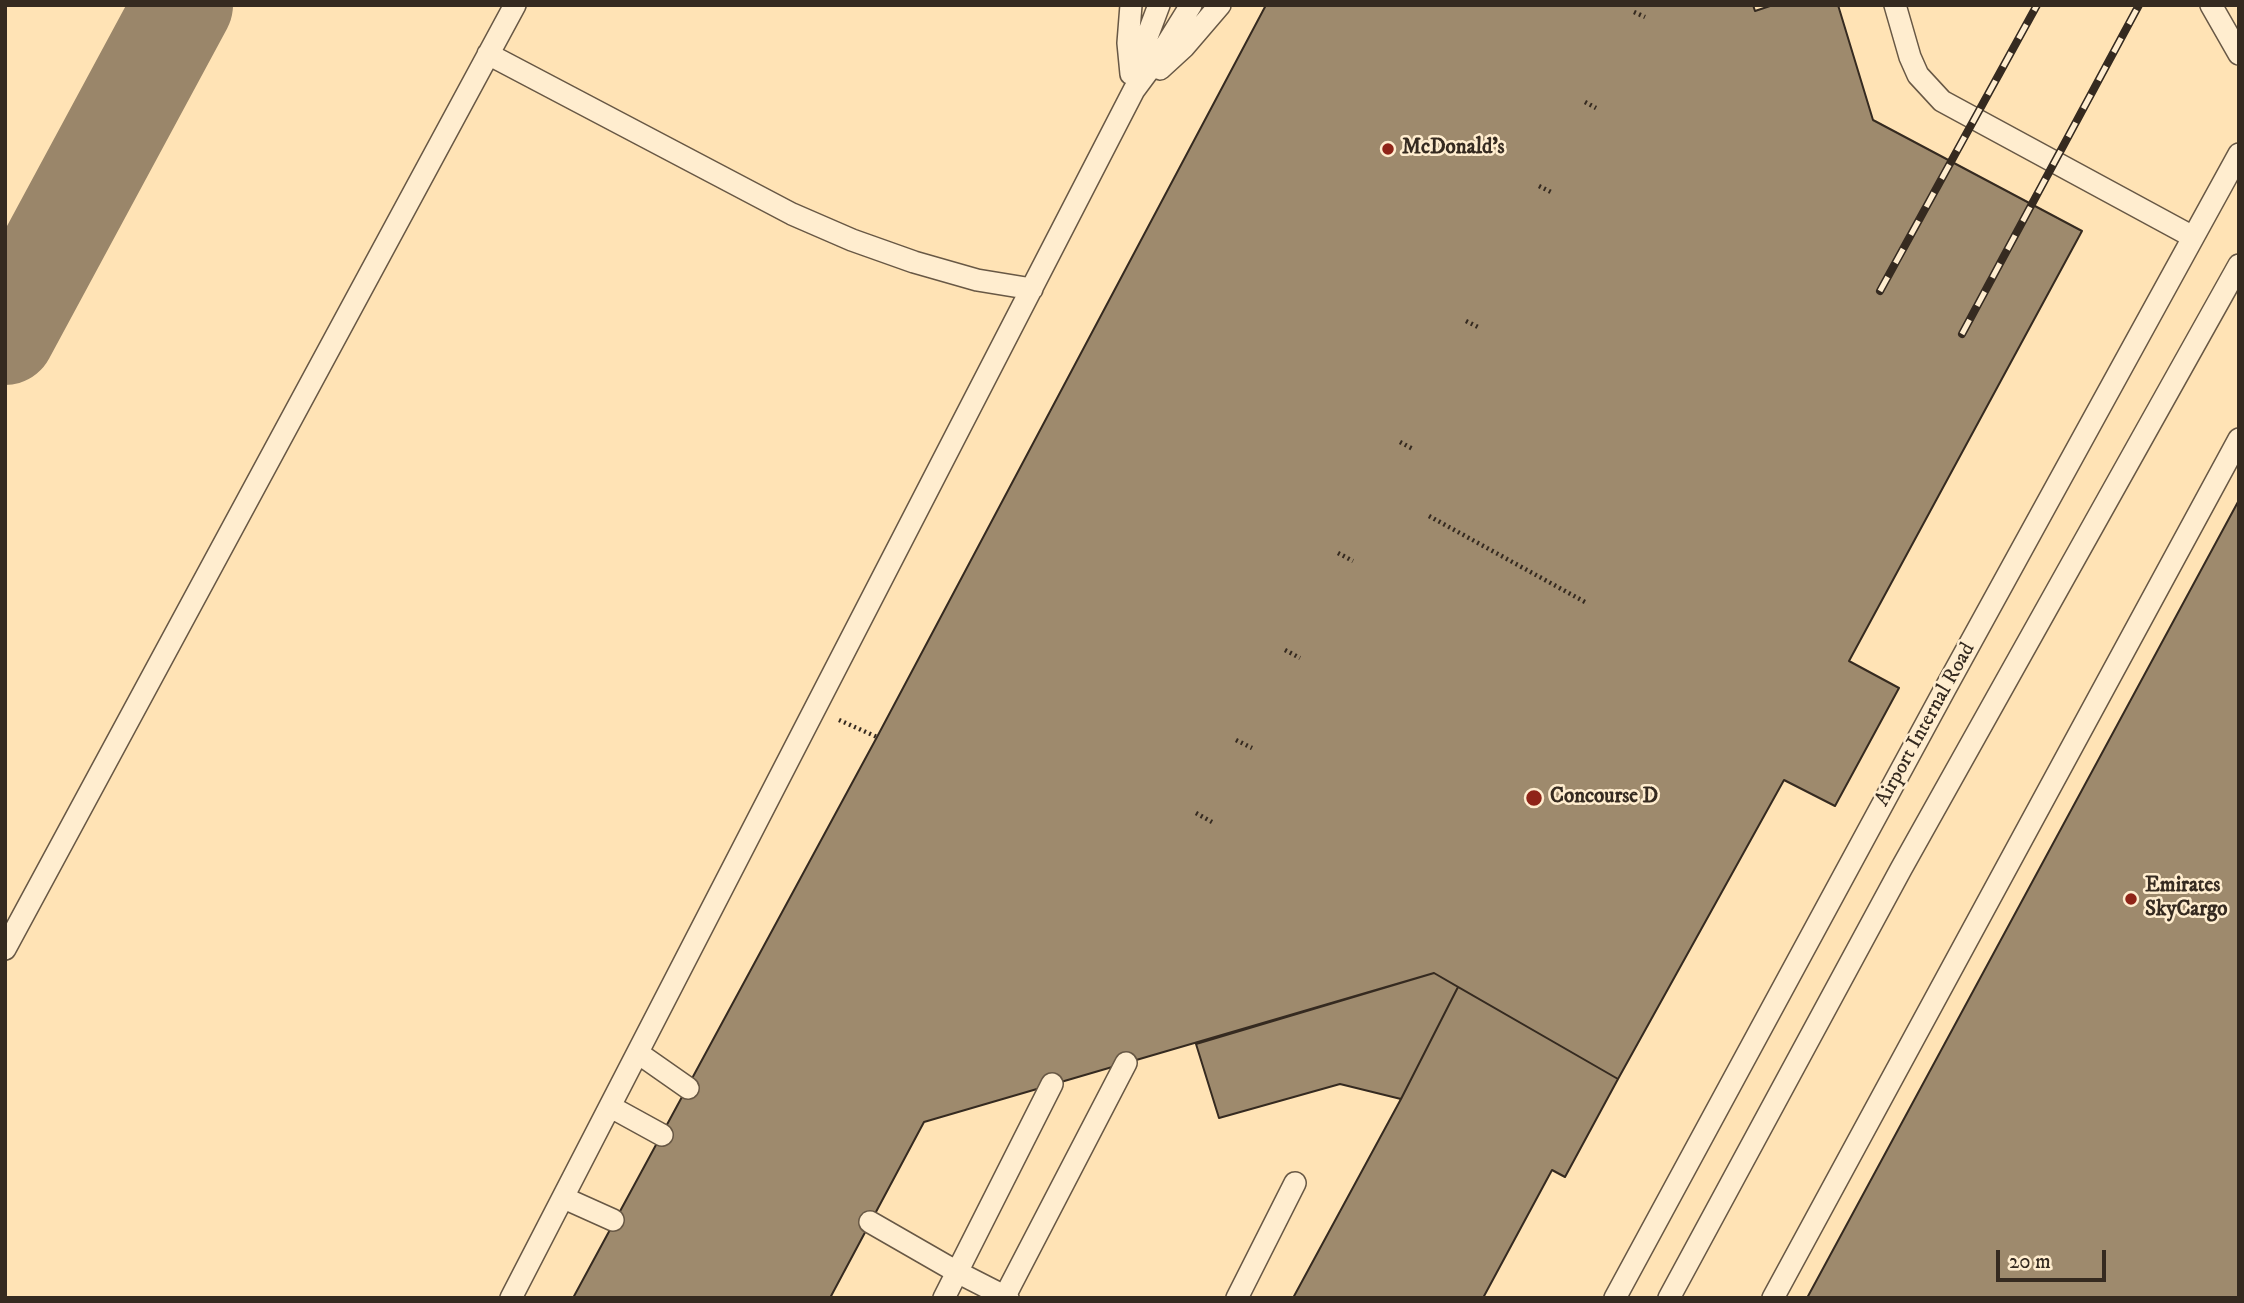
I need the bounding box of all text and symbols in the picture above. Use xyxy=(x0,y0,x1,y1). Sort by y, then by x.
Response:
place label: McDonald's xyxy=(1402,136,1505,162)
marker: McDonald's xyxy=(1380,141,1396,157)
street label: Airport Internal Road xyxy=(1871,639,1981,811)
place label: Concourse D xyxy=(1550,785,1658,811)
marker: Concourse D xyxy=(1524,788,1544,808)
place label: Emirates SkyCargo xyxy=(2145,874,2228,924)
marker: Emirates SkyCargo xyxy=(2123,891,2139,907)
scale bar xyxy=(1999,1236,2109,1280)
text: 20 m xyxy=(2009,1249,2051,1275)

